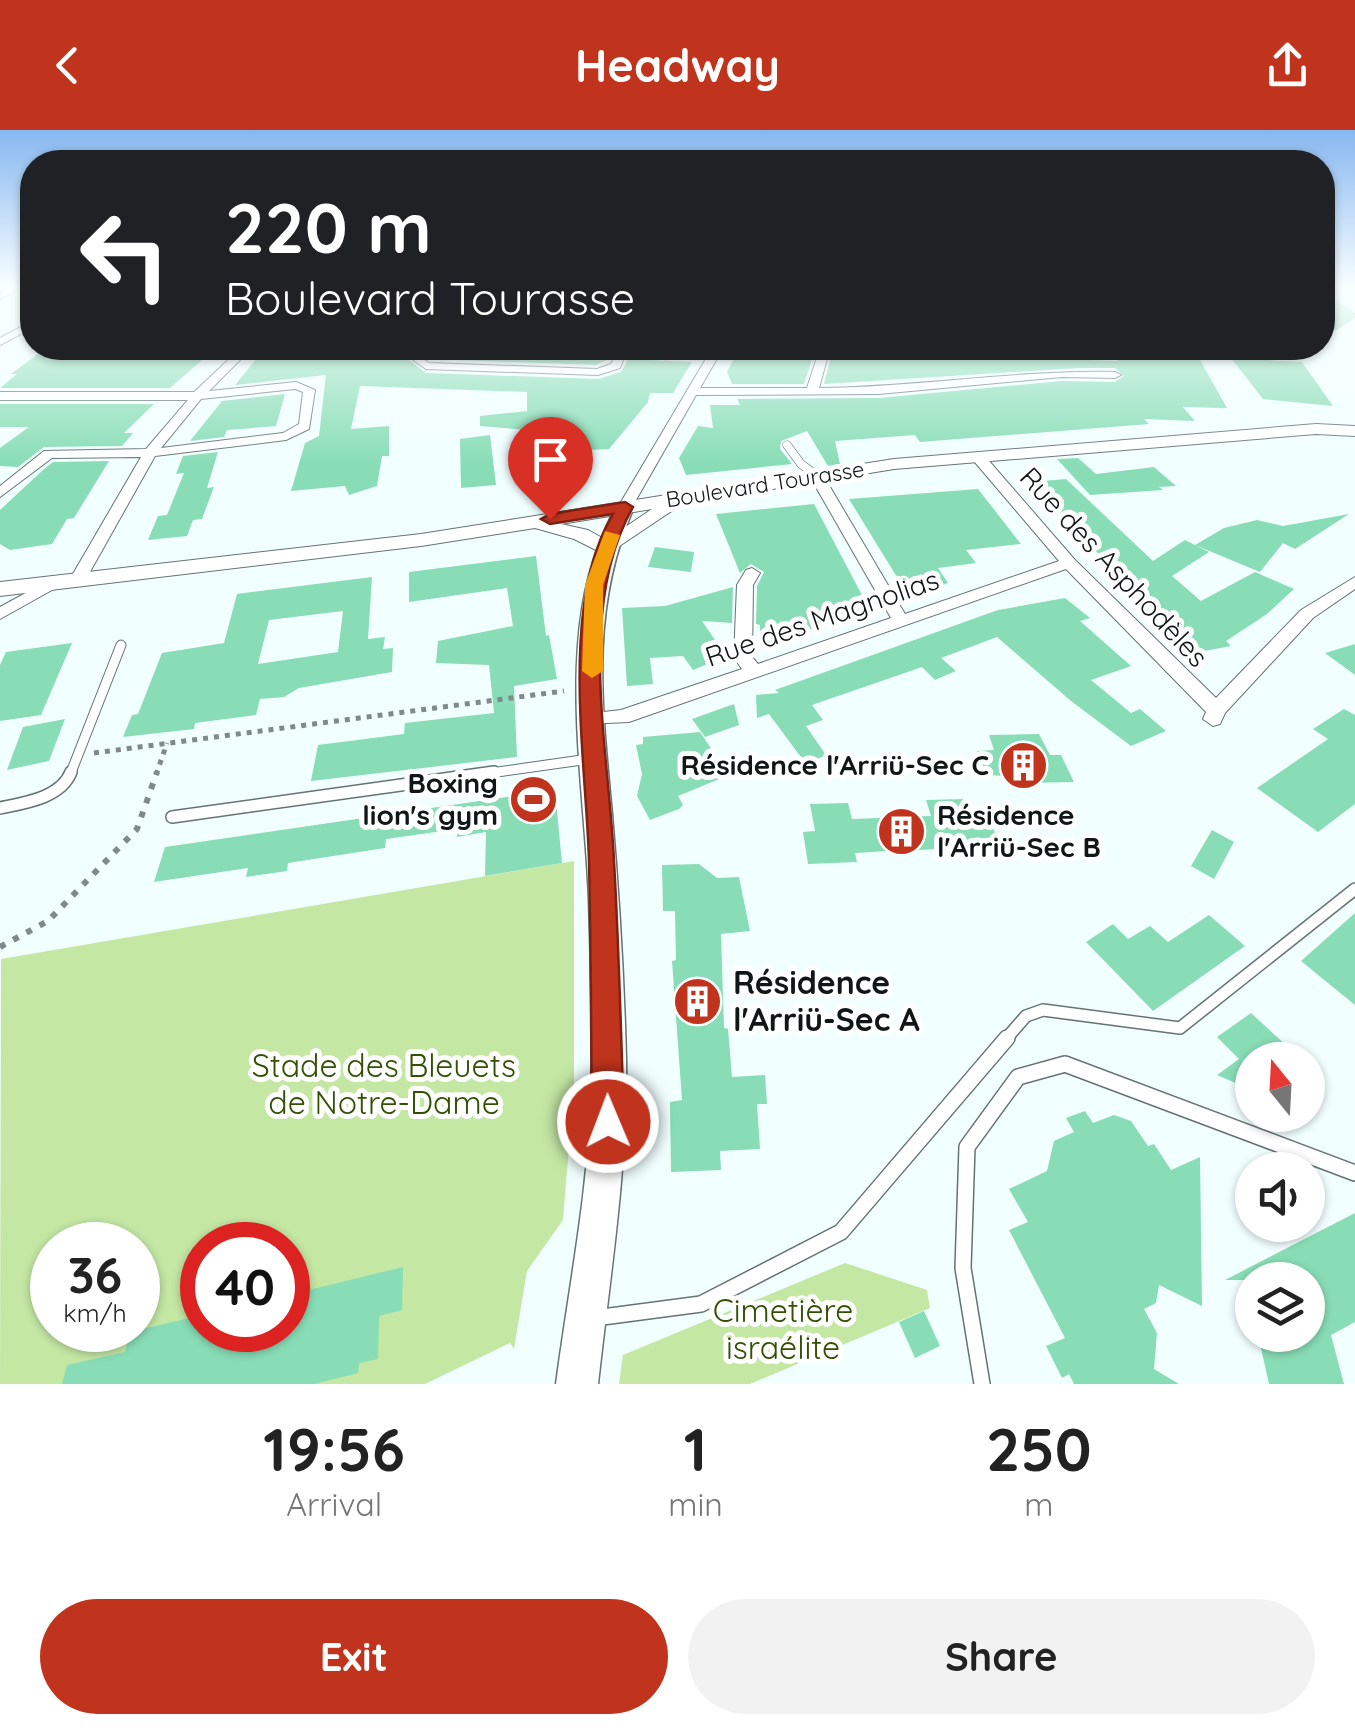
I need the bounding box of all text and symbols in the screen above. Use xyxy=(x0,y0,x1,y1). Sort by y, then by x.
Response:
text: Headway xyxy=(575,37,780,93)
icon: back xyxy=(40,38,95,93)
icon: share xyxy=(1260,38,1315,93)
text: 220 m xyxy=(225,183,432,271)
icon: left xyxy=(60,190,190,320)
text: Boulevard Tourasse xyxy=(225,270,635,326)
pin xyxy=(508,417,593,520)
icon: arrive xyxy=(523,432,578,487)
street label: Boulevard Tourasse xyxy=(664,454,866,514)
street label: Rue des Asphodèles xyxy=(1013,460,1216,674)
street label: Rue des Magnolias xyxy=(700,561,943,674)
building icon: Résidence l'Arriü-Sec C xyxy=(998,739,1050,791)
place label: Résidence l'Arriü-Sec C xyxy=(681,747,989,782)
place label: Boxing lion's gym xyxy=(362,765,498,832)
sports icon: Boxing lion's gym xyxy=(507,773,559,825)
place label: Résidence l'Arriü-Sec B xyxy=(937,797,1101,864)
building icon: Résidence l'Arriü-Sec B xyxy=(876,805,928,857)
place label: Résidence l'Arriü-Sec A xyxy=(733,962,920,1039)
building icon: Résidence l'Arriü-Sec A xyxy=(672,975,724,1027)
north arrow xyxy=(1235,1042,1325,1132)
map controls xyxy=(1235,1042,1325,1352)
park label: Stade des Bleuets de Notre-Dame xyxy=(252,1045,516,1122)
position arrow xyxy=(556,1070,660,1174)
button: sound xyxy=(1235,1152,1325,1242)
speed limit sign: 40 xyxy=(180,1222,310,1352)
text: 36 xyxy=(68,1243,122,1306)
button: layers xyxy=(1235,1262,1325,1352)
park label: Cimetière israélite xyxy=(713,1290,853,1367)
text: km/h xyxy=(63,1297,127,1328)
text: 19:56 xyxy=(263,1411,405,1486)
text: 1 xyxy=(684,1411,707,1486)
text: 250 xyxy=(986,1411,1092,1486)
text: Arrival xyxy=(286,1484,382,1524)
text: min xyxy=(668,1484,723,1524)
text: m xyxy=(1024,1484,1053,1524)
button: Exit xyxy=(40,1599,668,1714)
button: Share xyxy=(688,1599,1315,1714)

